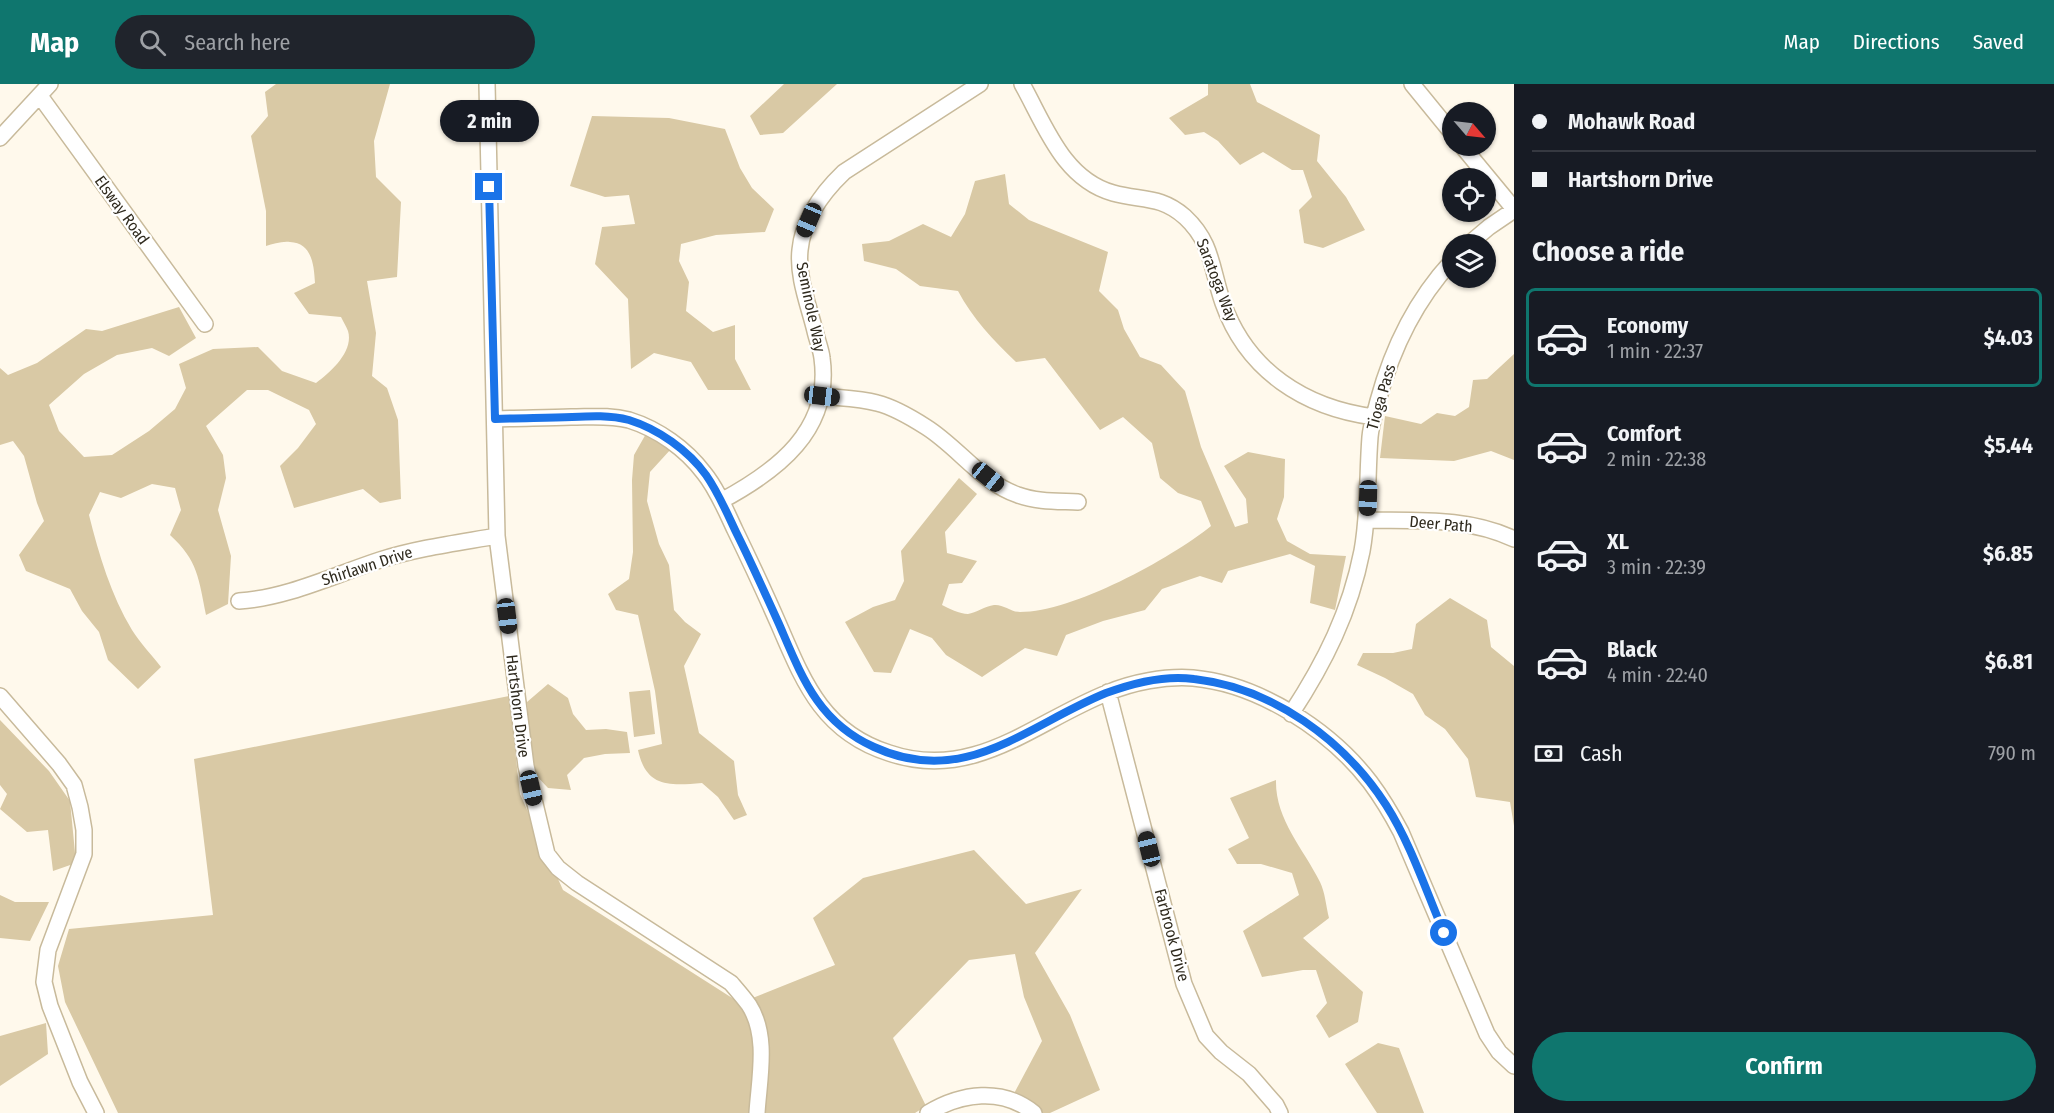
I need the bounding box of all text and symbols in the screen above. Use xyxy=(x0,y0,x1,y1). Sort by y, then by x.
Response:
search box xyxy=(115,15,535,69)
text: Map xyxy=(30,26,79,59)
icon: search xyxy=(136,26,169,59)
text: Search here xyxy=(184,29,290,56)
text: Map xyxy=(1783,29,1820,55)
text: Directions xyxy=(1853,29,1940,55)
text: Saved xyxy=(1973,29,2024,55)
callout: 2 min xyxy=(440,100,538,142)
north arrow xyxy=(1442,102,1496,156)
map controls xyxy=(1442,102,1496,288)
text: Mohawk Road xyxy=(1568,108,1695,135)
text: 2 min xyxy=(467,109,512,133)
text: Hartshorn Drive xyxy=(1568,166,1713,193)
button: locate xyxy=(1442,168,1496,222)
street label: Elsway Road xyxy=(91,172,153,248)
route end xyxy=(475,173,502,200)
car xyxy=(794,200,824,240)
button: layers xyxy=(1442,234,1496,288)
street label: Saratoga Way xyxy=(1193,236,1242,325)
text: Choose a ride xyxy=(1532,236,1684,268)
street label: Seminole Way xyxy=(792,260,830,354)
icon: car xyxy=(1535,311,1589,365)
text: Economy xyxy=(1607,312,1688,339)
text: $4.03 xyxy=(1984,324,2033,351)
text: 1 min · 22:37 xyxy=(1607,339,1703,363)
street label: Tioga Pass xyxy=(1363,362,1399,432)
car xyxy=(803,385,841,407)
icon: car xyxy=(1535,419,1589,473)
text: Comfort xyxy=(1607,420,1681,447)
text: $5.44 xyxy=(1984,432,2033,459)
text: 2 min · 22:38 xyxy=(1607,447,1706,471)
car xyxy=(968,459,1008,495)
car xyxy=(1358,480,1378,516)
street label: Deer Path xyxy=(1409,512,1473,536)
icon: car xyxy=(1535,527,1589,581)
text: XL xyxy=(1607,528,1629,555)
text: $6.85 xyxy=(1983,540,2033,567)
street label: Shirlawn Drive xyxy=(319,542,415,590)
text: 3 min · 22:39 xyxy=(1607,555,1706,579)
car xyxy=(496,597,518,635)
icon: car xyxy=(1535,635,1589,689)
text: Black xyxy=(1607,636,1657,663)
text: $6.81 xyxy=(1985,648,2033,675)
street label: Hartshorn Drive xyxy=(502,653,534,759)
text: 4 min · 22:40 xyxy=(1607,663,1708,687)
icon: cash xyxy=(1532,737,1565,770)
text: Cash xyxy=(1580,740,1623,767)
text: 790 m xyxy=(1988,741,2036,765)
car xyxy=(518,768,544,808)
car xyxy=(1136,829,1162,869)
street label: Farbrook Drive xyxy=(1151,887,1193,983)
route start xyxy=(1430,919,1457,946)
button: Confirm xyxy=(1532,1032,2036,1101)

